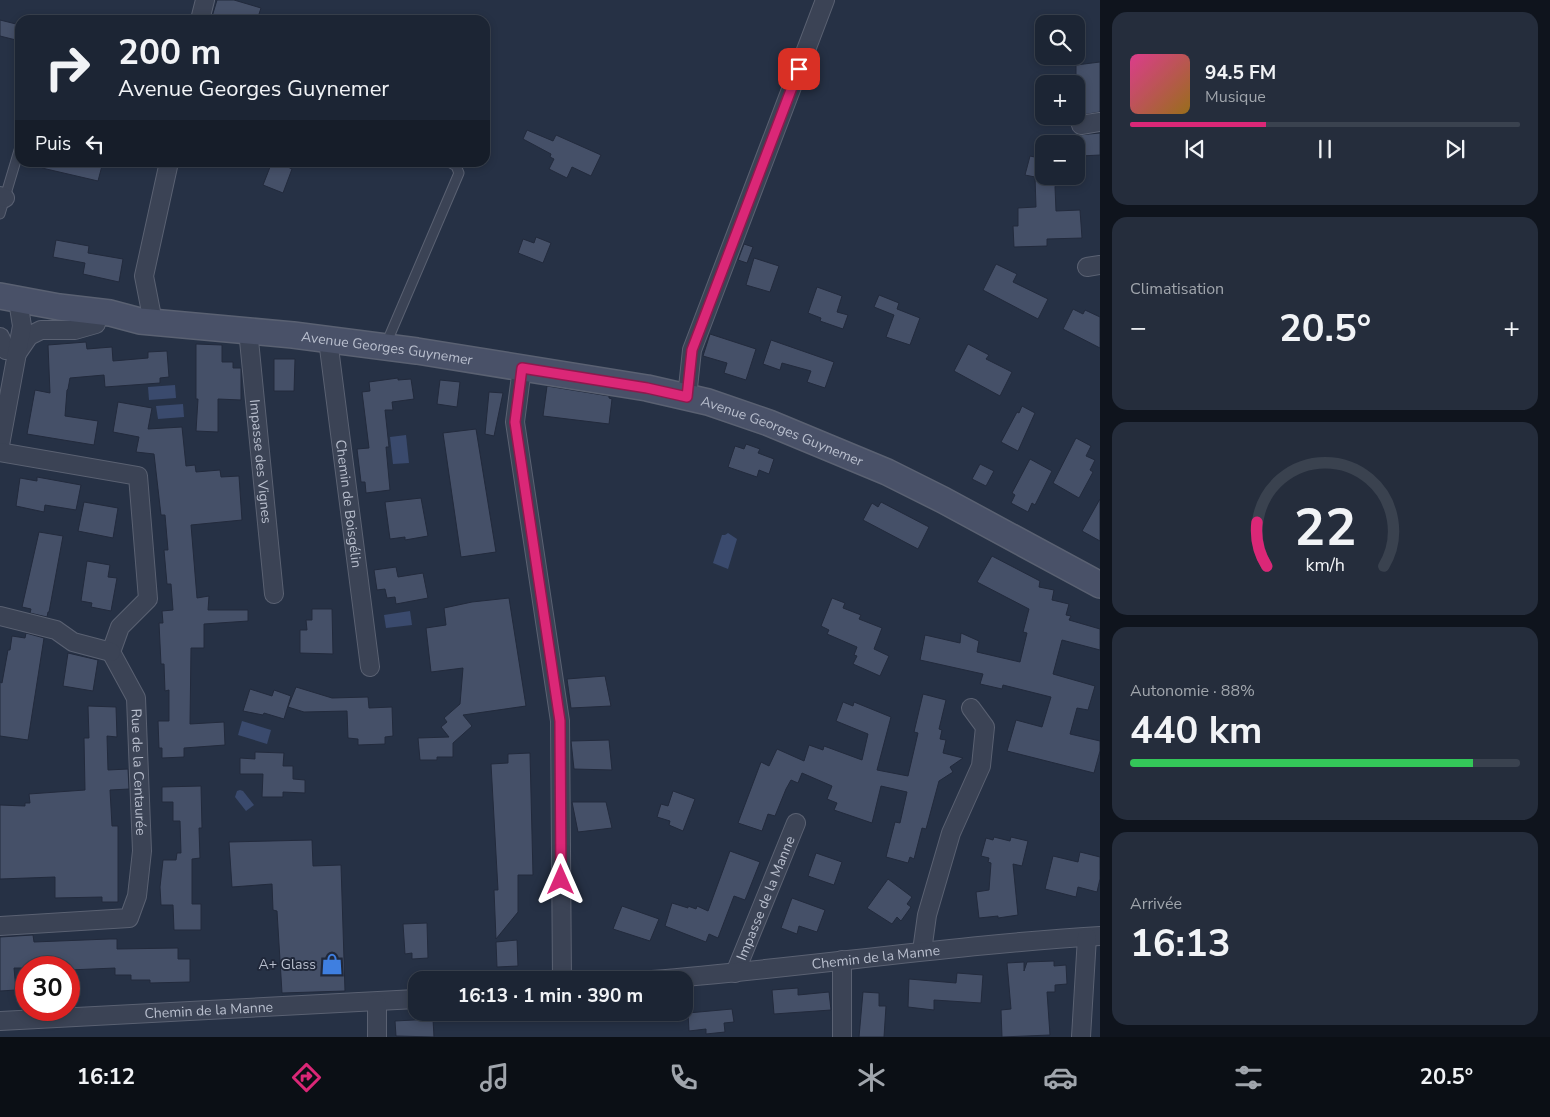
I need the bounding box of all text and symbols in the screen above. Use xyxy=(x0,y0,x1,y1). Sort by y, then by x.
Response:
map controls xyxy=(1035,15,1085,185)
button: search xyxy=(1035,15,1085,65)
text: 200 m xyxy=(118,29,221,76)
icon: right xyxy=(35,35,100,100)
pin xyxy=(778,48,820,90)
icon: arrive xyxy=(785,55,813,83)
text: 94.5 FM xyxy=(1205,60,1276,86)
text: Avenue Georges Guynemer xyxy=(118,74,389,104)
button: + xyxy=(1035,75,1085,125)
text: Musique xyxy=(1205,86,1266,108)
icon: left xyxy=(81,130,109,158)
text: Puis xyxy=(35,131,71,157)
button: − xyxy=(1035,135,1085,185)
icon: previous xyxy=(1181,135,1209,163)
icon: pause xyxy=(1311,135,1339,163)
icon: next xyxy=(1441,135,1469,163)
text: Climatisation xyxy=(1130,278,1224,300)
text: 20.5° xyxy=(1279,303,1371,354)
text: − xyxy=(1130,309,1147,347)
text: + xyxy=(1503,309,1520,347)
street label: Avenue Georges Guynemer xyxy=(300,327,474,369)
street label: Avenue Georges Guynemer xyxy=(699,391,866,471)
street label: Impasse des Vignes xyxy=(245,398,277,525)
street label: Chemin de Boisgélin xyxy=(331,438,367,569)
text: 22 xyxy=(1294,492,1356,563)
text: km/h xyxy=(1305,553,1345,577)
text: Autonomie · 88% xyxy=(1130,680,1255,702)
text: 440 km xyxy=(1130,705,1262,756)
street label: Rue de la Centaurée xyxy=(127,708,151,836)
street label: Impasse de la Manne xyxy=(732,833,799,963)
position arrow xyxy=(534,853,586,905)
text: Arrivée xyxy=(1130,893,1182,915)
text: 16:13 xyxy=(1130,918,1231,969)
street label: Chemin de la Manne xyxy=(811,940,941,974)
shop icon: A+ Glass xyxy=(319,951,345,977)
place label: A+ Glass xyxy=(259,955,316,974)
speed limit sign: 30 xyxy=(15,956,80,1021)
text: 16:13 · 1 min · 390 m xyxy=(458,983,643,1009)
street label: Chemin de la Manne xyxy=(144,997,274,1023)
icon: directions xyxy=(289,1060,324,1095)
icon: music xyxy=(477,1060,512,1095)
icon: phone xyxy=(666,1060,701,1095)
icon: climate xyxy=(854,1060,889,1095)
icon: car xyxy=(1043,1060,1078,1095)
icon: filters xyxy=(1231,1060,1266,1095)
text: 16:12 xyxy=(77,1062,135,1092)
text: 20.5° xyxy=(1420,1062,1473,1092)

